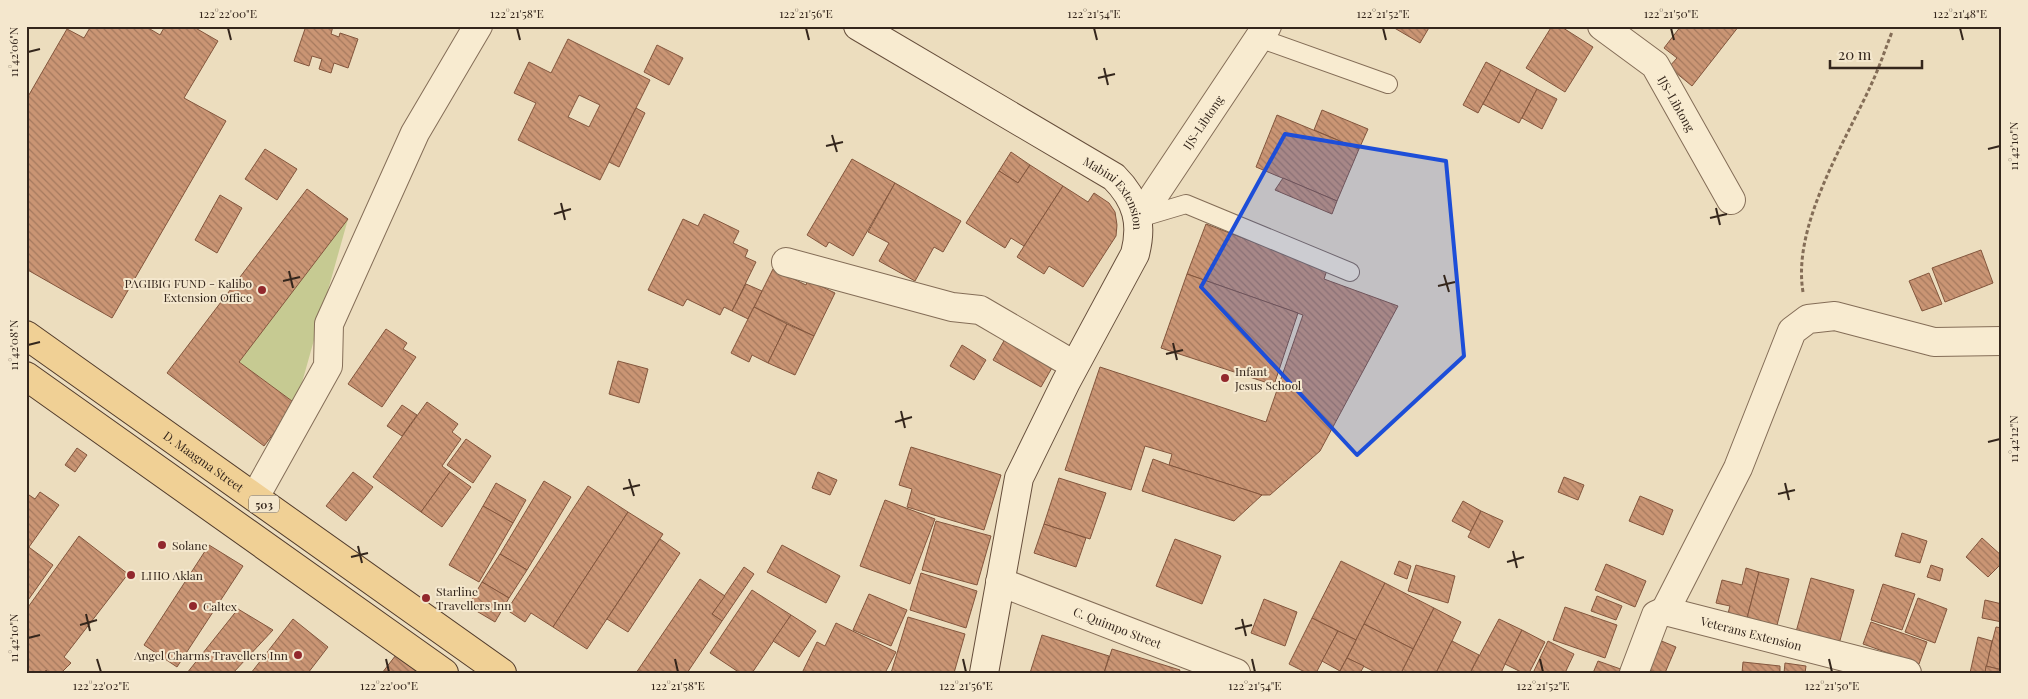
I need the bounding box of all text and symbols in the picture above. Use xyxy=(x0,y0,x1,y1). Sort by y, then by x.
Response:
text: 122°22'00"E xyxy=(199,5,257,21)
text: 122°21'58"E xyxy=(490,5,544,21)
text: 122°21'56"E xyxy=(779,5,833,21)
text: 122°21'54"E xyxy=(1067,5,1121,21)
text: 122°21'52"E xyxy=(1356,5,1410,21)
text: 122°21'50"E xyxy=(1644,5,1698,21)
text: 122°21'48"E xyxy=(1933,5,1987,21)
text: 11°42'06"N xyxy=(5,26,21,77)
scale bar xyxy=(1830,38,1923,70)
text: 20 m xyxy=(1838,44,1872,64)
street label: IJS-Libtong xyxy=(1654,73,1699,135)
street label: IJS-Libtong xyxy=(1179,92,1227,153)
text: 11°42'10"N xyxy=(2005,121,2021,170)
street label: Mabini Extension xyxy=(1080,153,1146,230)
place label: PAGIBIG FUND - Kalibo Extension Office xyxy=(124,275,252,305)
marker: PAGIBIG FUND - Kalibo Extension Office xyxy=(256,284,268,296)
text: 11°42'08"N xyxy=(5,319,21,370)
place label: Infant Jesus School xyxy=(1234,363,1302,393)
marker: Infant Jesus School xyxy=(1219,372,1231,384)
text: 11°42'12"N xyxy=(2005,415,2021,463)
street label: D. Maagma Street xyxy=(160,427,248,496)
road number: 503 xyxy=(249,496,279,512)
place label: Solane xyxy=(172,537,208,553)
marker: Solane xyxy=(156,539,168,551)
place label: LHIO Aklan xyxy=(141,567,203,583)
marker: LHIO Aklan xyxy=(125,569,137,581)
place label: Starline Travellers Inn xyxy=(436,583,511,613)
marker: Starline Travellers Inn xyxy=(420,592,432,604)
place label: Caltex xyxy=(203,598,238,614)
marker: Caltex xyxy=(187,600,199,612)
street label: C. Quimpo Street xyxy=(1071,603,1165,652)
street label: Veterans Extension xyxy=(1698,612,1804,654)
text: 11°42'10"N xyxy=(5,613,21,662)
place label: Angel Charms Travellers Inn xyxy=(133,647,288,663)
marker: Angel Charms Travellers Inn xyxy=(292,649,304,661)
text: 122°22'02"E xyxy=(73,677,129,693)
text: 122°22'00"E xyxy=(360,677,418,693)
text: 122°21'58"E xyxy=(651,677,705,693)
text: 122°21'56"E xyxy=(939,677,993,693)
text: 122°21'54"E xyxy=(1228,677,1282,693)
text: 122°21'52"E xyxy=(1516,677,1570,693)
text: 122°21'50"E xyxy=(1805,677,1859,693)

